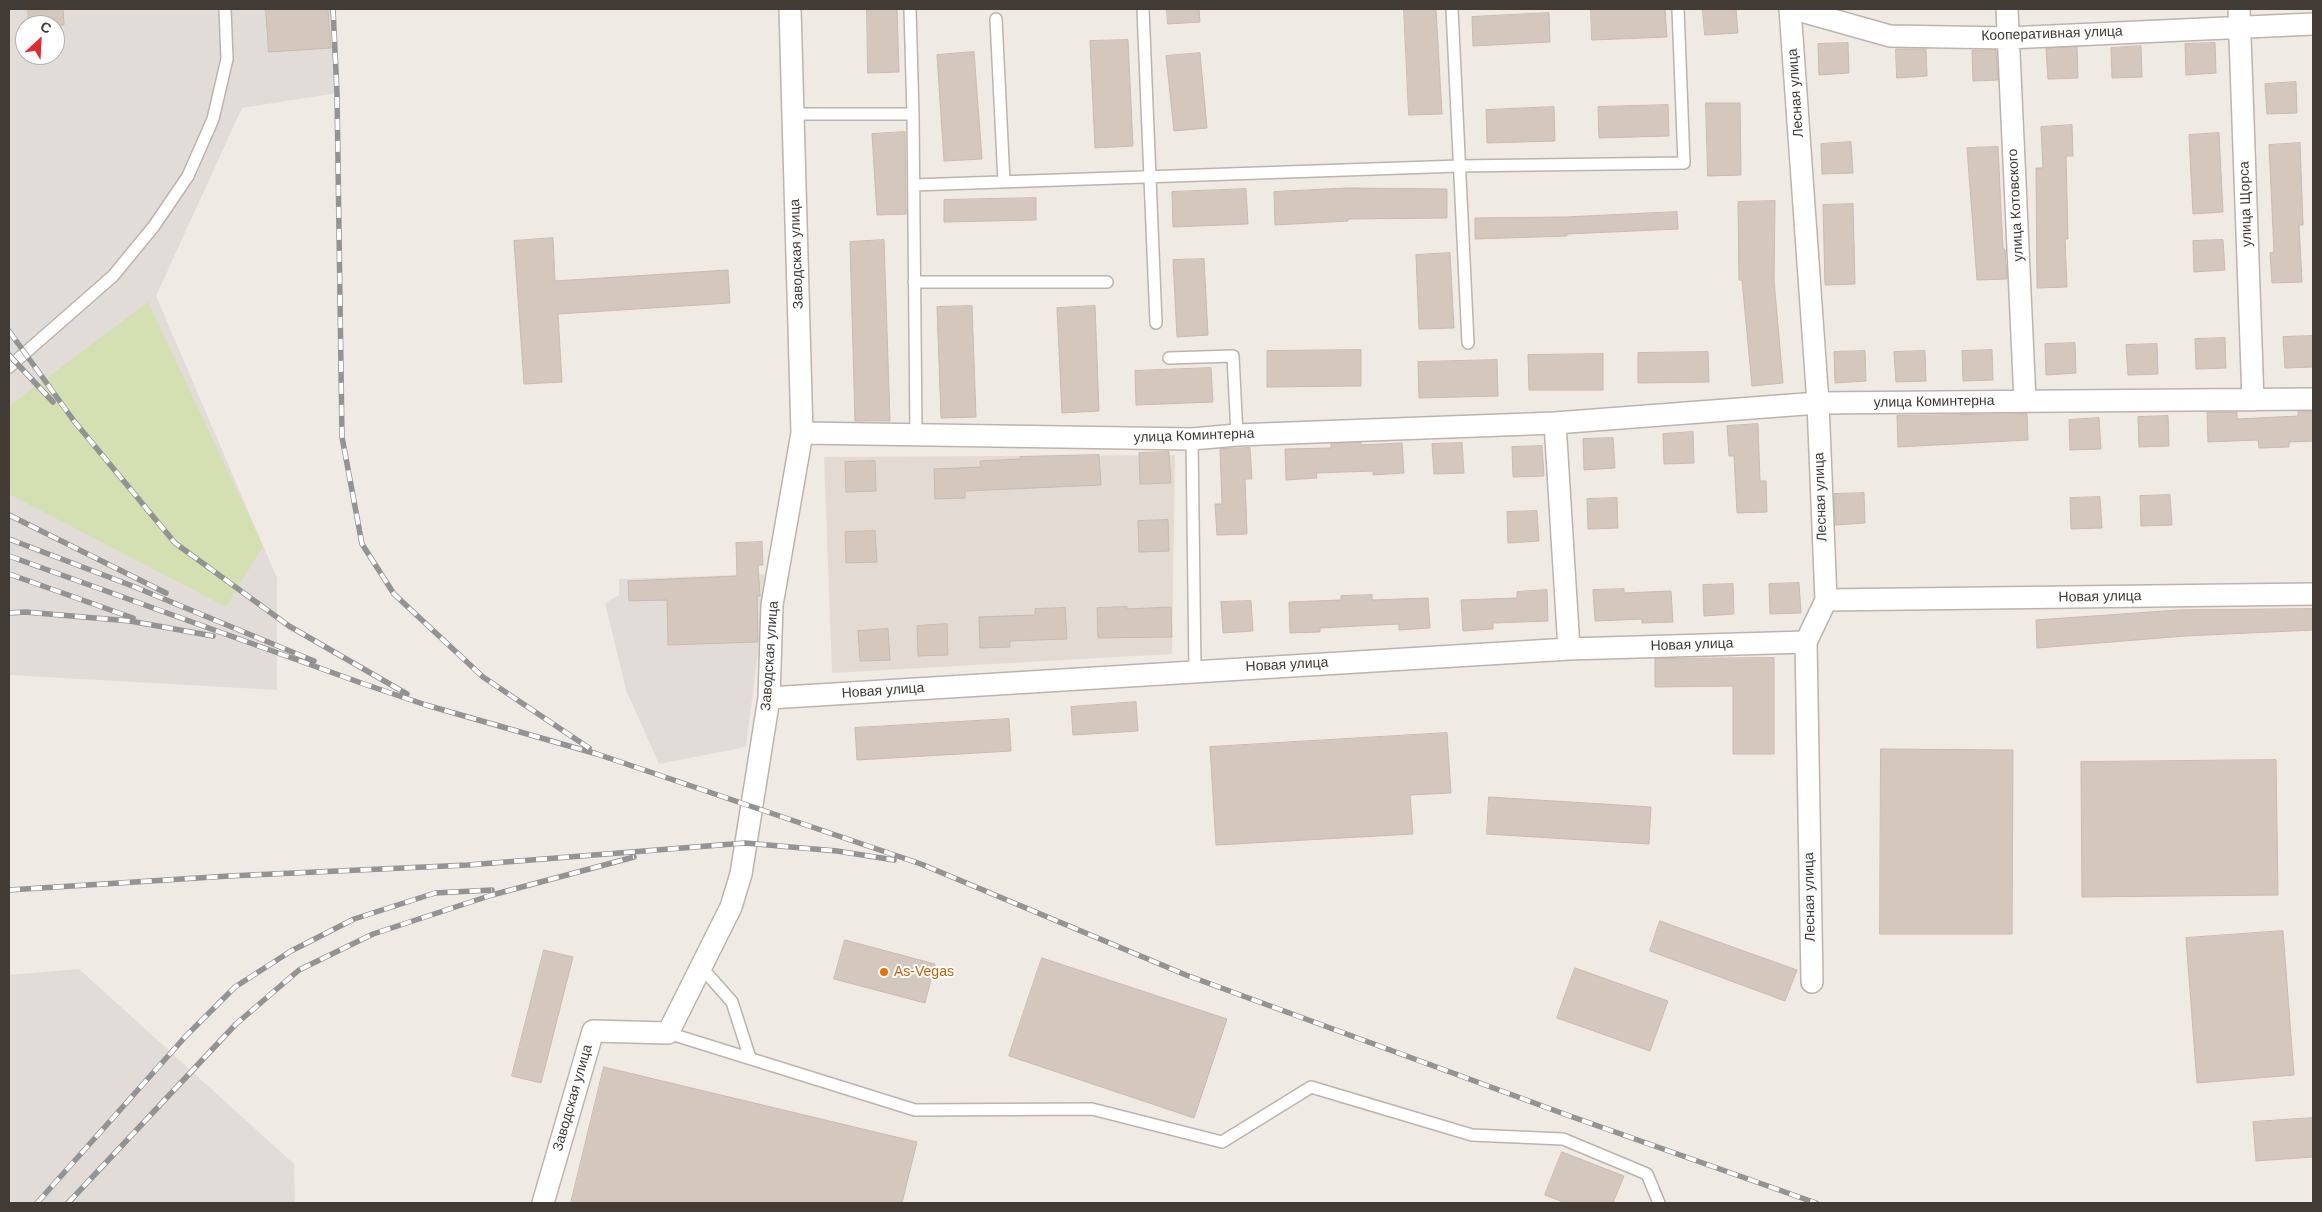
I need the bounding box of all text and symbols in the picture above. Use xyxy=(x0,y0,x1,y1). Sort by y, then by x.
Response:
north arrow xyxy=(15,15,65,65)
text: С xyxy=(38,18,54,37)
street label: Кооперативная улица xyxy=(1981,23,2123,45)
street label: Лесная улица xyxy=(1785,48,1807,138)
street label: улица Котовского xyxy=(2005,148,2027,262)
street label: улица Щорса xyxy=(2236,161,2256,247)
street label: Заводская улица xyxy=(787,199,807,309)
street label: улица Коминтерна xyxy=(1873,393,1995,411)
street label: улица Коминтерна xyxy=(1133,425,1255,447)
street label: Лесная улица xyxy=(1811,452,1831,542)
street label: Новая улица xyxy=(2058,588,2142,606)
street label: Заводская улица xyxy=(758,600,782,712)
street label: Новая улица xyxy=(1650,635,1734,655)
street label: Новая улица xyxy=(1245,654,1329,676)
street label: Новая улица xyxy=(841,680,925,702)
street label: Лесная улица xyxy=(1801,852,1819,942)
place label: As-Vegas xyxy=(894,964,954,980)
marker: As-Vegas xyxy=(878,966,890,978)
street label: Заводская улица xyxy=(550,1043,596,1153)

